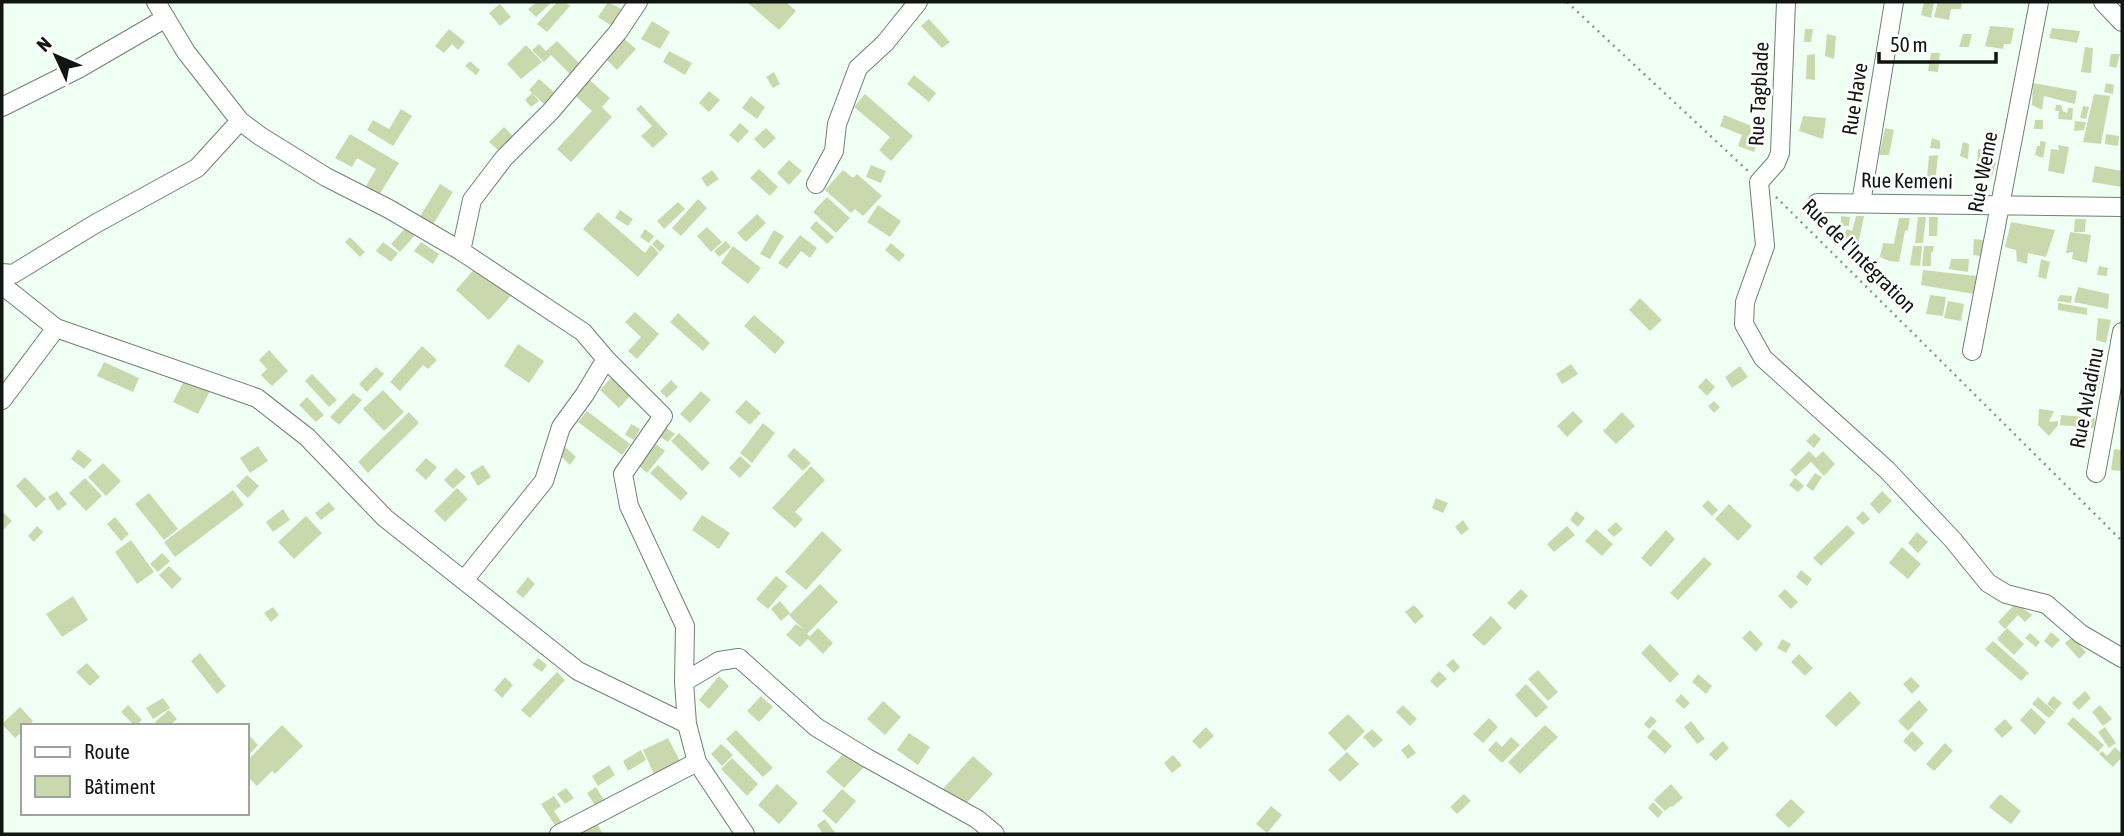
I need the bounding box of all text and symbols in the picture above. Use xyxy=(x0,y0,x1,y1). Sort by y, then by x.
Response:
north arrow xyxy=(21,21,91,91)
scale bar xyxy=(1879,21,1996,65)
text: 50 m xyxy=(1890,32,1928,56)
text: N xyxy=(32,33,56,56)
street label: Rue Tagblade xyxy=(1743,41,1773,147)
street label: Rue Have xyxy=(1836,61,1872,137)
street label: Rue Weme xyxy=(1962,129,2002,214)
street label: Rue Kemeni xyxy=(1861,167,1953,193)
street label: Rue de l'Intégration xyxy=(1798,193,1922,317)
street label: Rue Avladinu xyxy=(2064,345,2108,450)
legend xyxy=(21,724,248,815)
text: Route xyxy=(84,739,130,763)
text: Bâtiment xyxy=(84,774,155,798)

